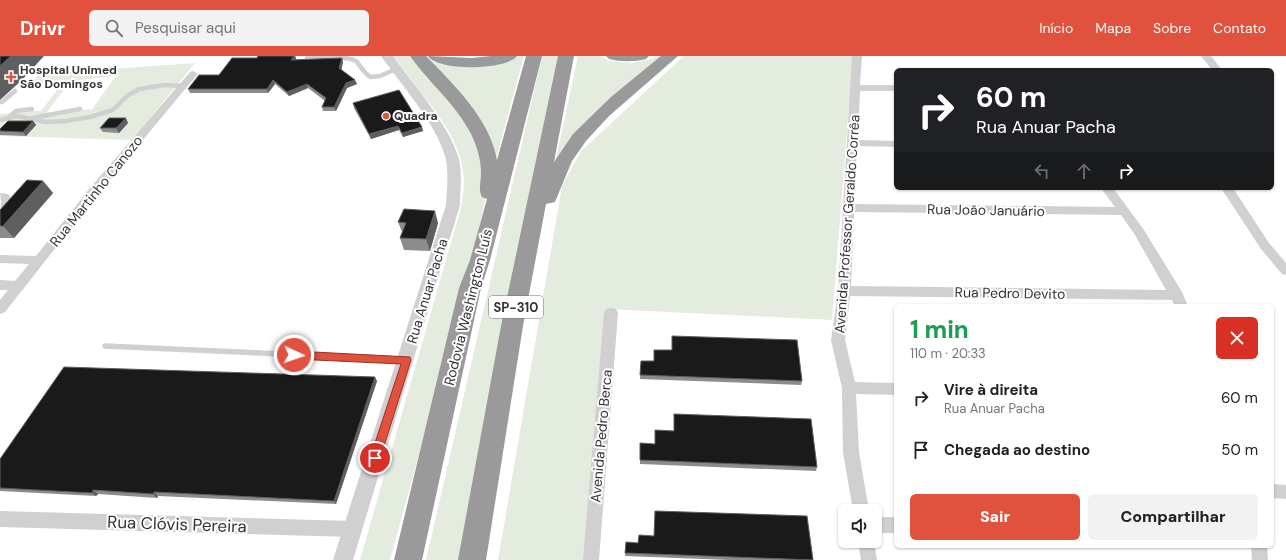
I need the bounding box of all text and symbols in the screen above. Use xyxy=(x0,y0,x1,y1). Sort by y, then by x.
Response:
search box xyxy=(89,10,369,46)
text: Drivr xyxy=(20,16,65,41)
icon: search xyxy=(103,17,125,39)
text: Pesquisar aqui xyxy=(135,18,236,38)
text: Início xyxy=(1039,19,1073,37)
text: Mapa xyxy=(1095,19,1131,37)
text: Sobre xyxy=(1153,19,1191,37)
text: Contato xyxy=(1213,19,1266,37)
place label: Hospital Unimed São Domingos xyxy=(20,62,117,92)
marker: Hospital Unimed São Domingos xyxy=(5,71,17,83)
text: 60 m xyxy=(976,79,1046,116)
icon: right xyxy=(910,84,962,136)
place label: Quadra xyxy=(394,108,438,124)
marker: Quadra xyxy=(381,111,391,121)
street label: Avenida Professor Geraldo Corrêa xyxy=(830,114,864,334)
text: Rua Anuar Pacha xyxy=(976,115,1116,139)
street label: Rua Martinho Canozo xyxy=(46,132,146,250)
icon: left xyxy=(1031,160,1053,182)
icon: ahead xyxy=(1073,160,1095,182)
icon: right xyxy=(1115,160,1137,182)
street label: Rua João Januário xyxy=(927,200,1045,220)
street label: Rodovia Washington Luís xyxy=(440,227,496,387)
street label: Rua Anuar Pacha xyxy=(403,236,451,346)
street label: Rua Pedro Devito xyxy=(954,283,1066,303)
road number: SP-310 xyxy=(489,296,543,318)
text: 1 min xyxy=(910,314,969,345)
button: close xyxy=(1216,317,1258,359)
position arrow xyxy=(273,334,315,376)
text: 110 m · 20:33 xyxy=(910,345,986,362)
street label: Avenida Pedro Berca xyxy=(586,369,616,503)
text: Vire à direita xyxy=(944,380,1038,400)
icon: right xyxy=(910,387,932,409)
text: 60 m xyxy=(1221,388,1258,408)
text: Rua Anuar Pacha xyxy=(944,400,1045,417)
icon: arrive xyxy=(910,439,932,461)
text: Chegada ao destino xyxy=(944,440,1090,460)
text: 50 m xyxy=(1221,440,1258,460)
pin xyxy=(358,441,392,475)
icon: arrive xyxy=(364,447,386,469)
button: Sair xyxy=(910,494,1080,540)
button: Compartilhar xyxy=(1088,494,1258,540)
map controls xyxy=(838,504,882,548)
button: sound xyxy=(838,504,882,548)
street label: Rua Clóvis Pereira xyxy=(107,511,247,537)

